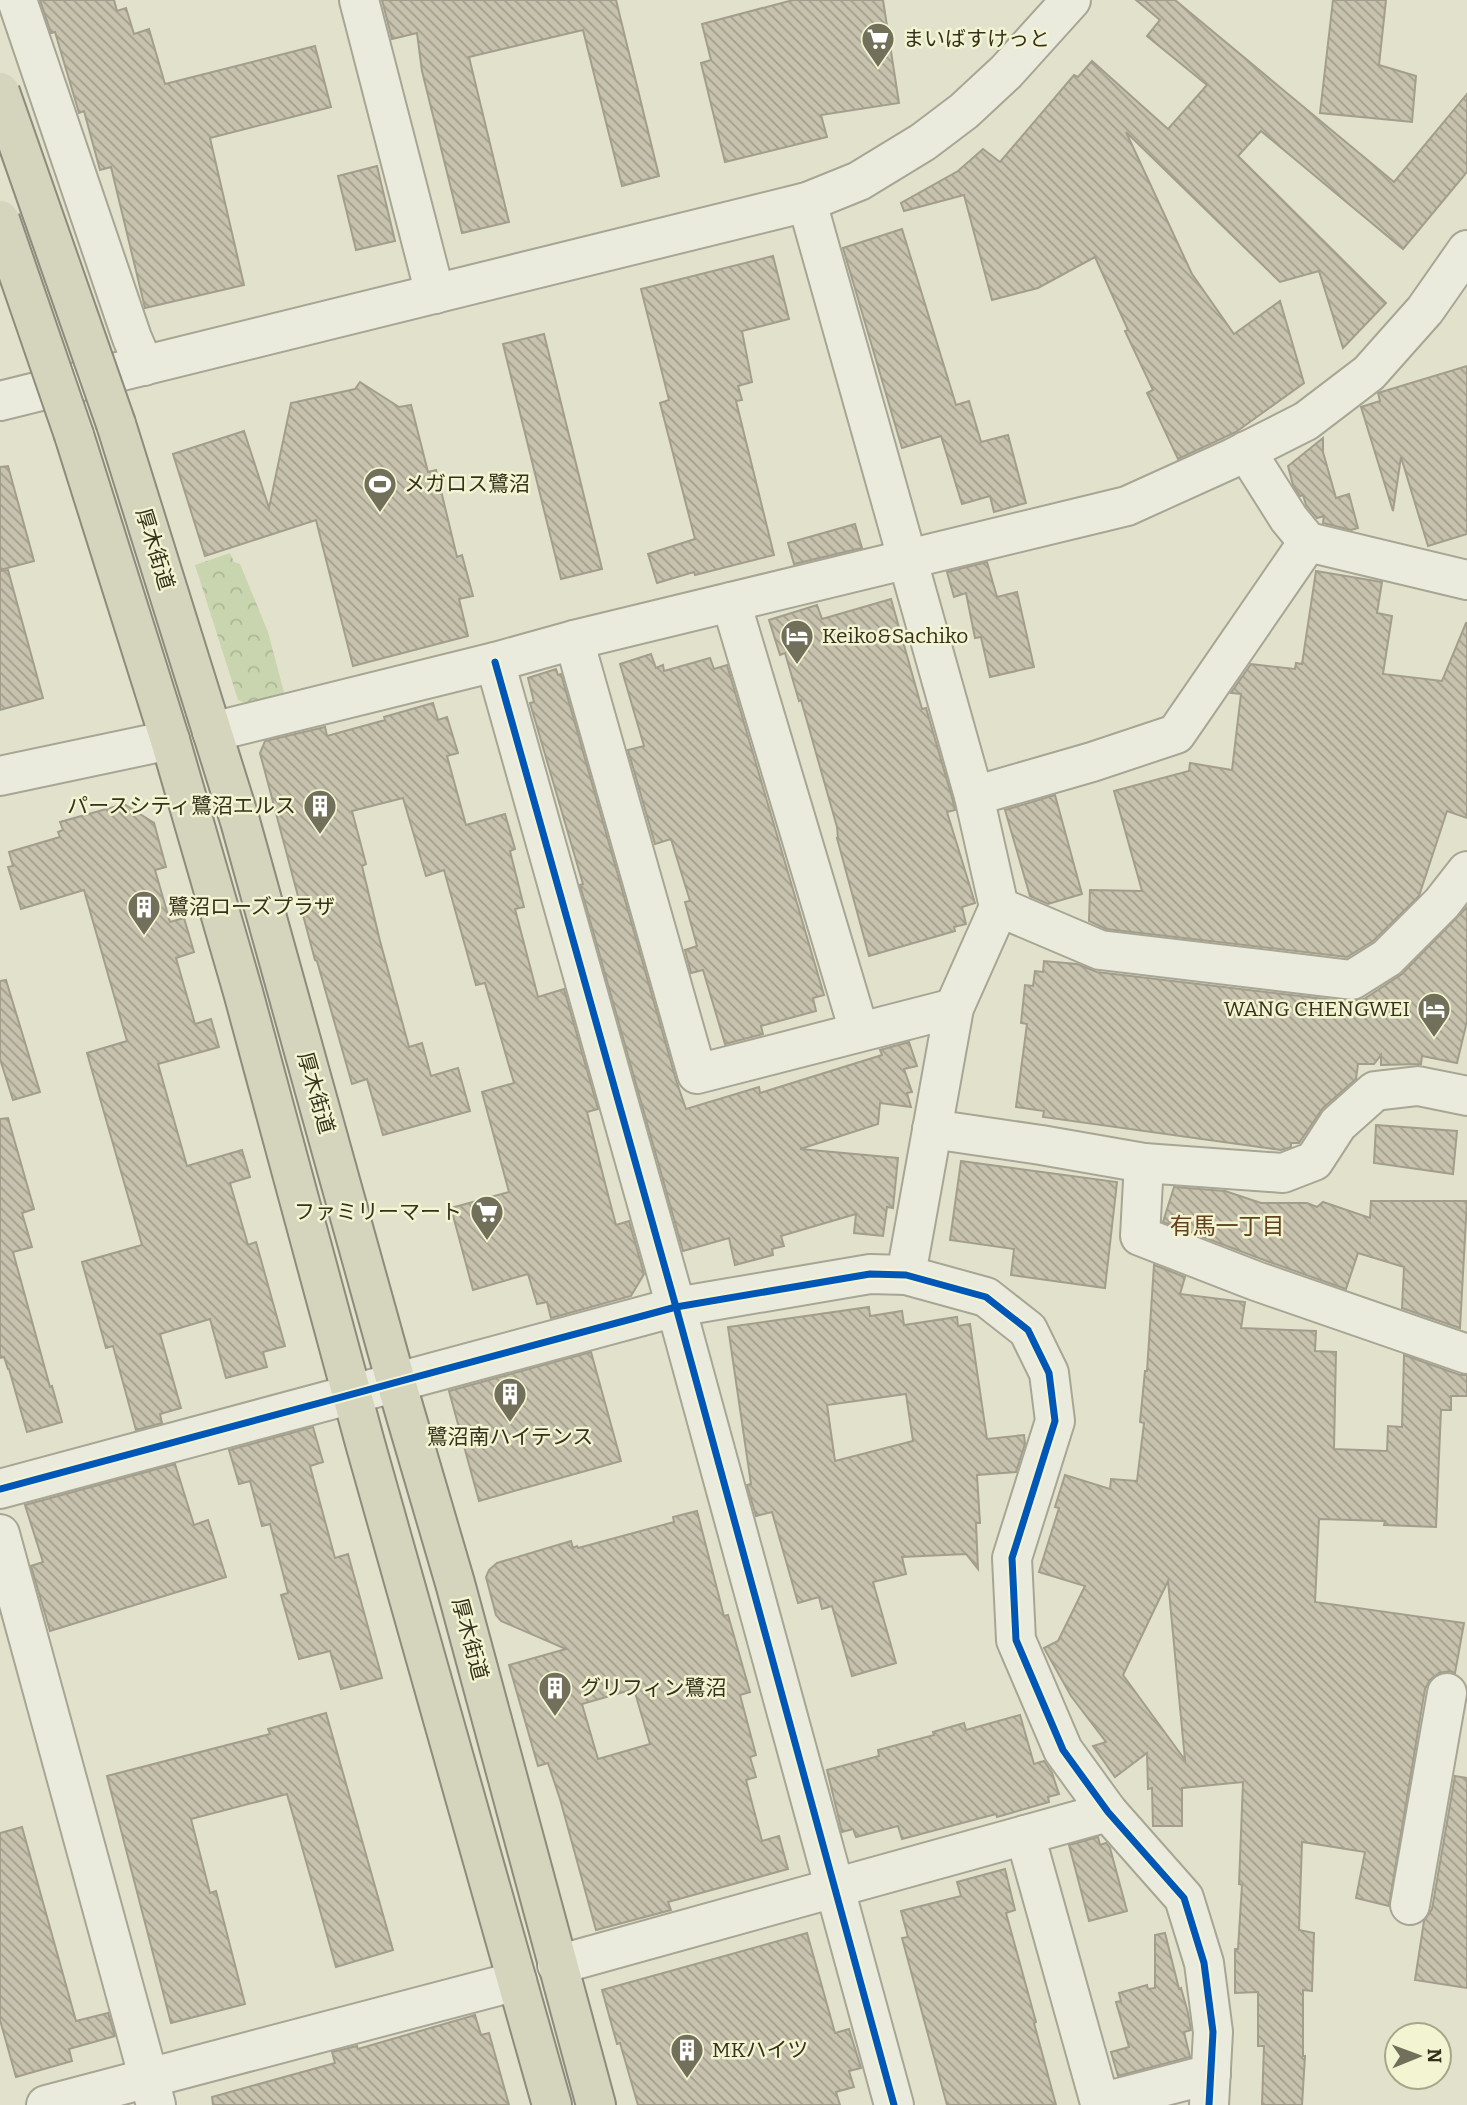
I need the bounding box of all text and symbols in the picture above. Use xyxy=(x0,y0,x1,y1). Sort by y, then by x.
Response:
supermarket icon: まいばすけっと xyxy=(859,20,897,69)
place label: まいばすけっと xyxy=(903,26,1050,52)
sports icon: メガロス鷺沼 xyxy=(361,465,399,514)
place label: メガロス鷺沼 xyxy=(404,471,530,497)
street label: 厚木街道 xyxy=(130,505,180,593)
hotel icon: Keiko&Sachiko xyxy=(778,617,816,666)
place label: Keiko&Sachiko xyxy=(822,623,968,649)
building icon: パースシティ鷺沼エルス xyxy=(301,787,339,836)
place label: パースシティ鷺沼エルス xyxy=(67,793,296,819)
building icon: 鷺沼ローズプラザ xyxy=(125,888,163,937)
place label: 鷺沼ローズプラザ xyxy=(168,894,335,920)
hotel icon: WANG CHENGWEI xyxy=(1415,990,1453,1039)
place label: WANG CHENGWEI xyxy=(1224,996,1410,1022)
street label: 厚木街道 xyxy=(292,1049,340,1137)
supermarket icon: ファミリーマート xyxy=(468,1193,506,1242)
place label: ファミリーマート xyxy=(294,1199,462,1225)
district label: 有馬一丁目 xyxy=(1170,1212,1285,1240)
building icon: 鷺沼南ハイテンス xyxy=(491,1375,529,1424)
place label: 鷺沼南ハイテンス xyxy=(427,1424,593,1450)
street label: 厚木街道 xyxy=(447,1595,493,1683)
building icon: グリフィン鷺沼 xyxy=(536,1669,574,1718)
place label: グリフィン鷺沼 xyxy=(580,1675,727,1701)
north arrow xyxy=(1383,2021,1453,2091)
building icon: MKハイツ xyxy=(668,2031,706,2080)
place label: MKハイツ xyxy=(712,2037,808,2063)
text: N xyxy=(1423,2048,1446,2064)

